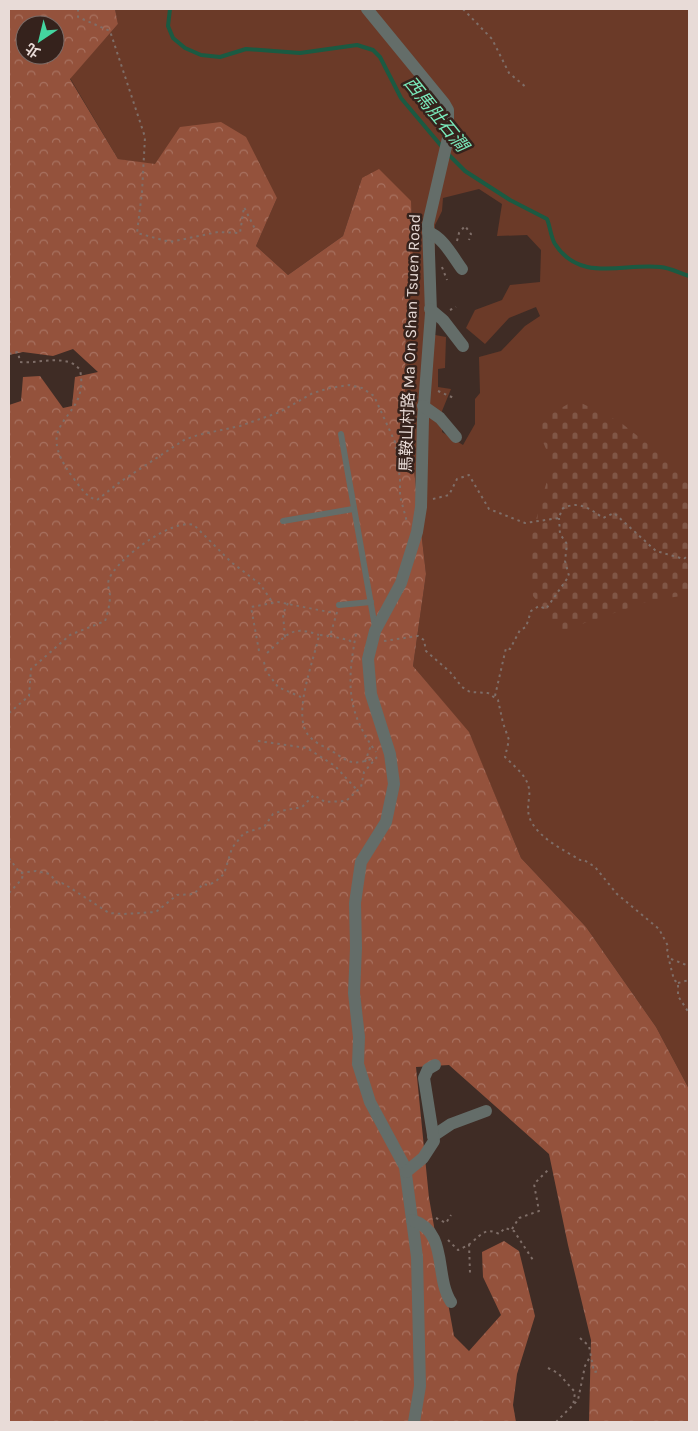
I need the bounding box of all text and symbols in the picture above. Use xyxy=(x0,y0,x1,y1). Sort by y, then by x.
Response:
north arrow xyxy=(15,15,65,65)
text: 北 xyxy=(22,39,43,61)
water label: 西馬肚石澗 xyxy=(399,72,475,158)
street label: 馬鞍山村路 Ma On Shan Tsuen Road xyxy=(396,214,424,472)

